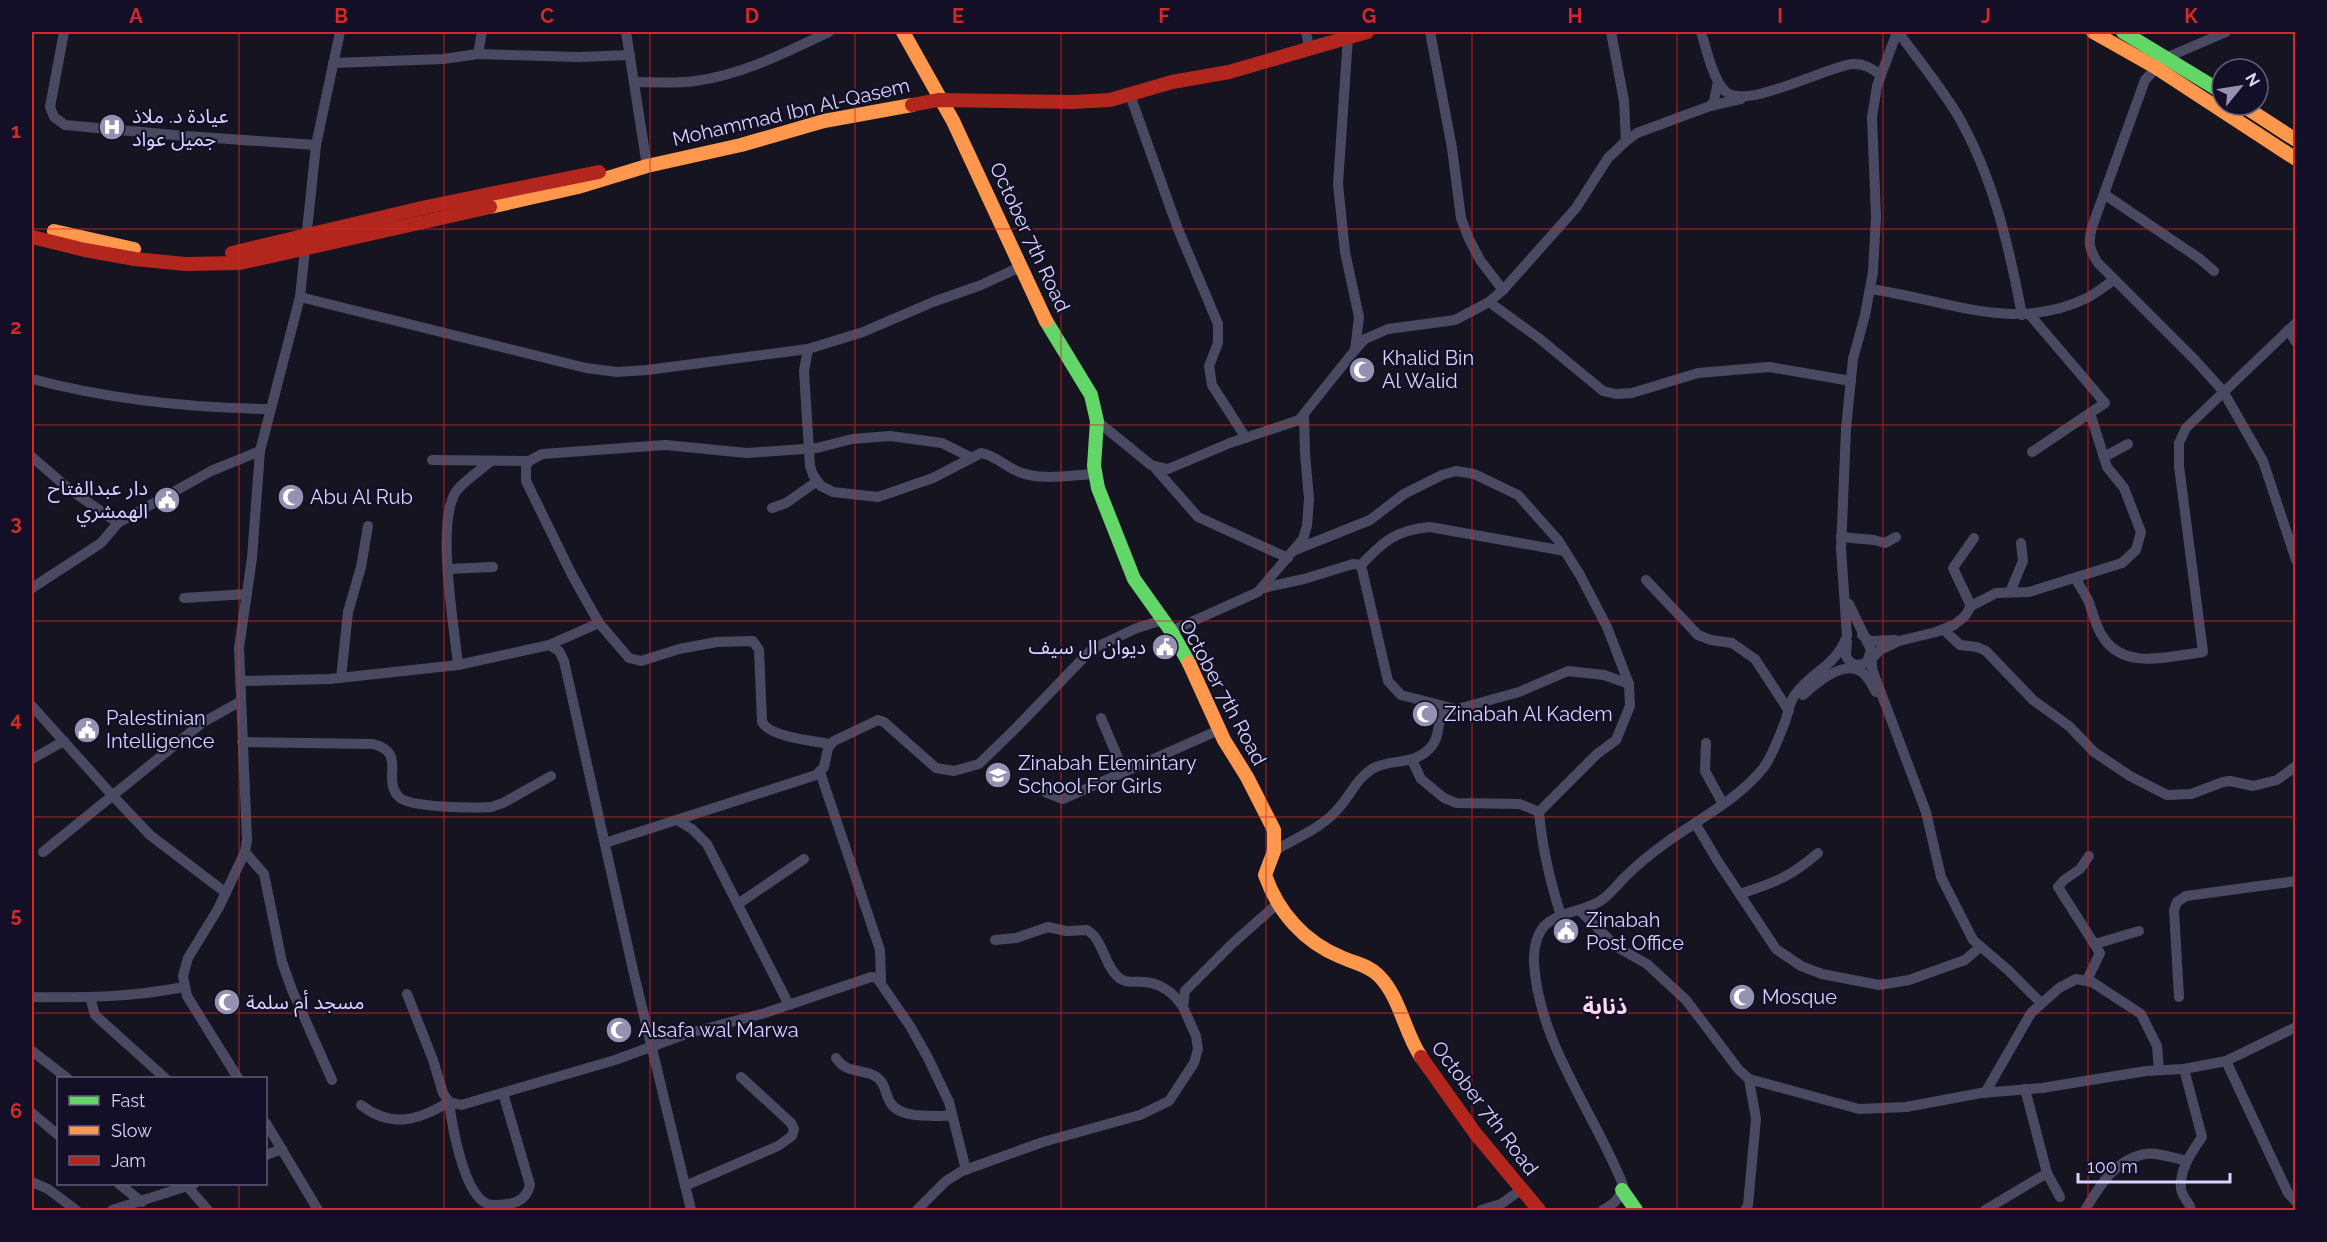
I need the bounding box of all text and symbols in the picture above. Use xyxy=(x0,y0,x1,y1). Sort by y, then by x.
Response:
text: A xyxy=(129,4,143,28)
text: B xyxy=(334,4,348,28)
text: C xyxy=(540,4,554,28)
text: D xyxy=(745,4,759,28)
text: E xyxy=(952,4,964,28)
text: F xyxy=(1158,4,1170,28)
text: G xyxy=(1362,4,1376,28)
text: H xyxy=(1568,4,1582,28)
text: I xyxy=(1777,4,1783,28)
text: J xyxy=(1981,4,1991,28)
text: K xyxy=(2184,4,2198,28)
north arrow xyxy=(2210,57,2270,117)
text: N xyxy=(2241,70,2264,90)
street label: Mohammad Ibn Al-Qasem xyxy=(670,73,912,151)
place label: عيادة د. ملاذ جميل عواد xyxy=(132,104,229,151)
hospital icon: عيادة د. ملاذ جميل عواد xyxy=(97,112,127,142)
text: 1 xyxy=(11,119,21,143)
street label: October 7th Road xyxy=(985,158,1075,316)
text: 2 xyxy=(10,315,22,339)
place label: Khalid Bin Al Walid xyxy=(1382,346,1474,393)
mosque icon: Khalid Bin Al Walid xyxy=(1347,355,1377,385)
place label: دار عبدالفتاح الهمشري xyxy=(48,476,148,527)
mosque icon: Abu Al Rub xyxy=(276,482,306,512)
public building icon: دار عبدالفتاح الهمشري xyxy=(152,485,182,515)
place label: Abu Al Rub xyxy=(310,485,413,509)
text: 3 xyxy=(10,511,22,535)
street label: October 7th Road xyxy=(1174,615,1272,769)
public building icon: ديوان ال سيف xyxy=(1150,632,1180,662)
place label: ديوان ال سيف xyxy=(1029,635,1146,659)
mosque icon: Zinabah Al Kadem xyxy=(1410,699,1440,729)
place label: Zinabah Al Kadem xyxy=(1444,702,1613,726)
place label: Palestinian Intelligence xyxy=(106,706,215,753)
text: 4 xyxy=(10,707,22,731)
public building icon: Palestinian Intelligence xyxy=(72,715,102,745)
place label: Zinabah Elemintary School For Girls xyxy=(1018,751,1197,798)
school or university icon: Zinabah Elemintary School For Girls xyxy=(983,760,1013,790)
text: 5 xyxy=(10,903,22,927)
place label: Zinabah Post Office xyxy=(1586,908,1684,955)
public building icon: Zinabah Post Office xyxy=(1551,916,1581,946)
mosque icon: Mosque xyxy=(1727,982,1757,1012)
place label: Mosque xyxy=(1762,985,1837,1009)
mosque icon: مسجد أم سلمة xyxy=(212,987,242,1017)
place label: مسجد أم سلمة xyxy=(246,990,364,1017)
district label: ذنابة xyxy=(1583,993,1627,1019)
mosque icon: Alsafa wal Marwa xyxy=(604,1015,634,1045)
place label: Alsafa wal Marwa xyxy=(638,1018,799,1042)
street label: October 7th Road xyxy=(1427,1036,1543,1180)
legend xyxy=(57,1077,267,1185)
text: Fast xyxy=(111,1090,145,1111)
text: 6 xyxy=(10,1099,22,1123)
text: Slow xyxy=(111,1120,152,1141)
scale bar xyxy=(2078,1146,2230,1184)
text: Jam xyxy=(111,1150,146,1171)
text: 100 m xyxy=(2087,1156,2138,1177)

